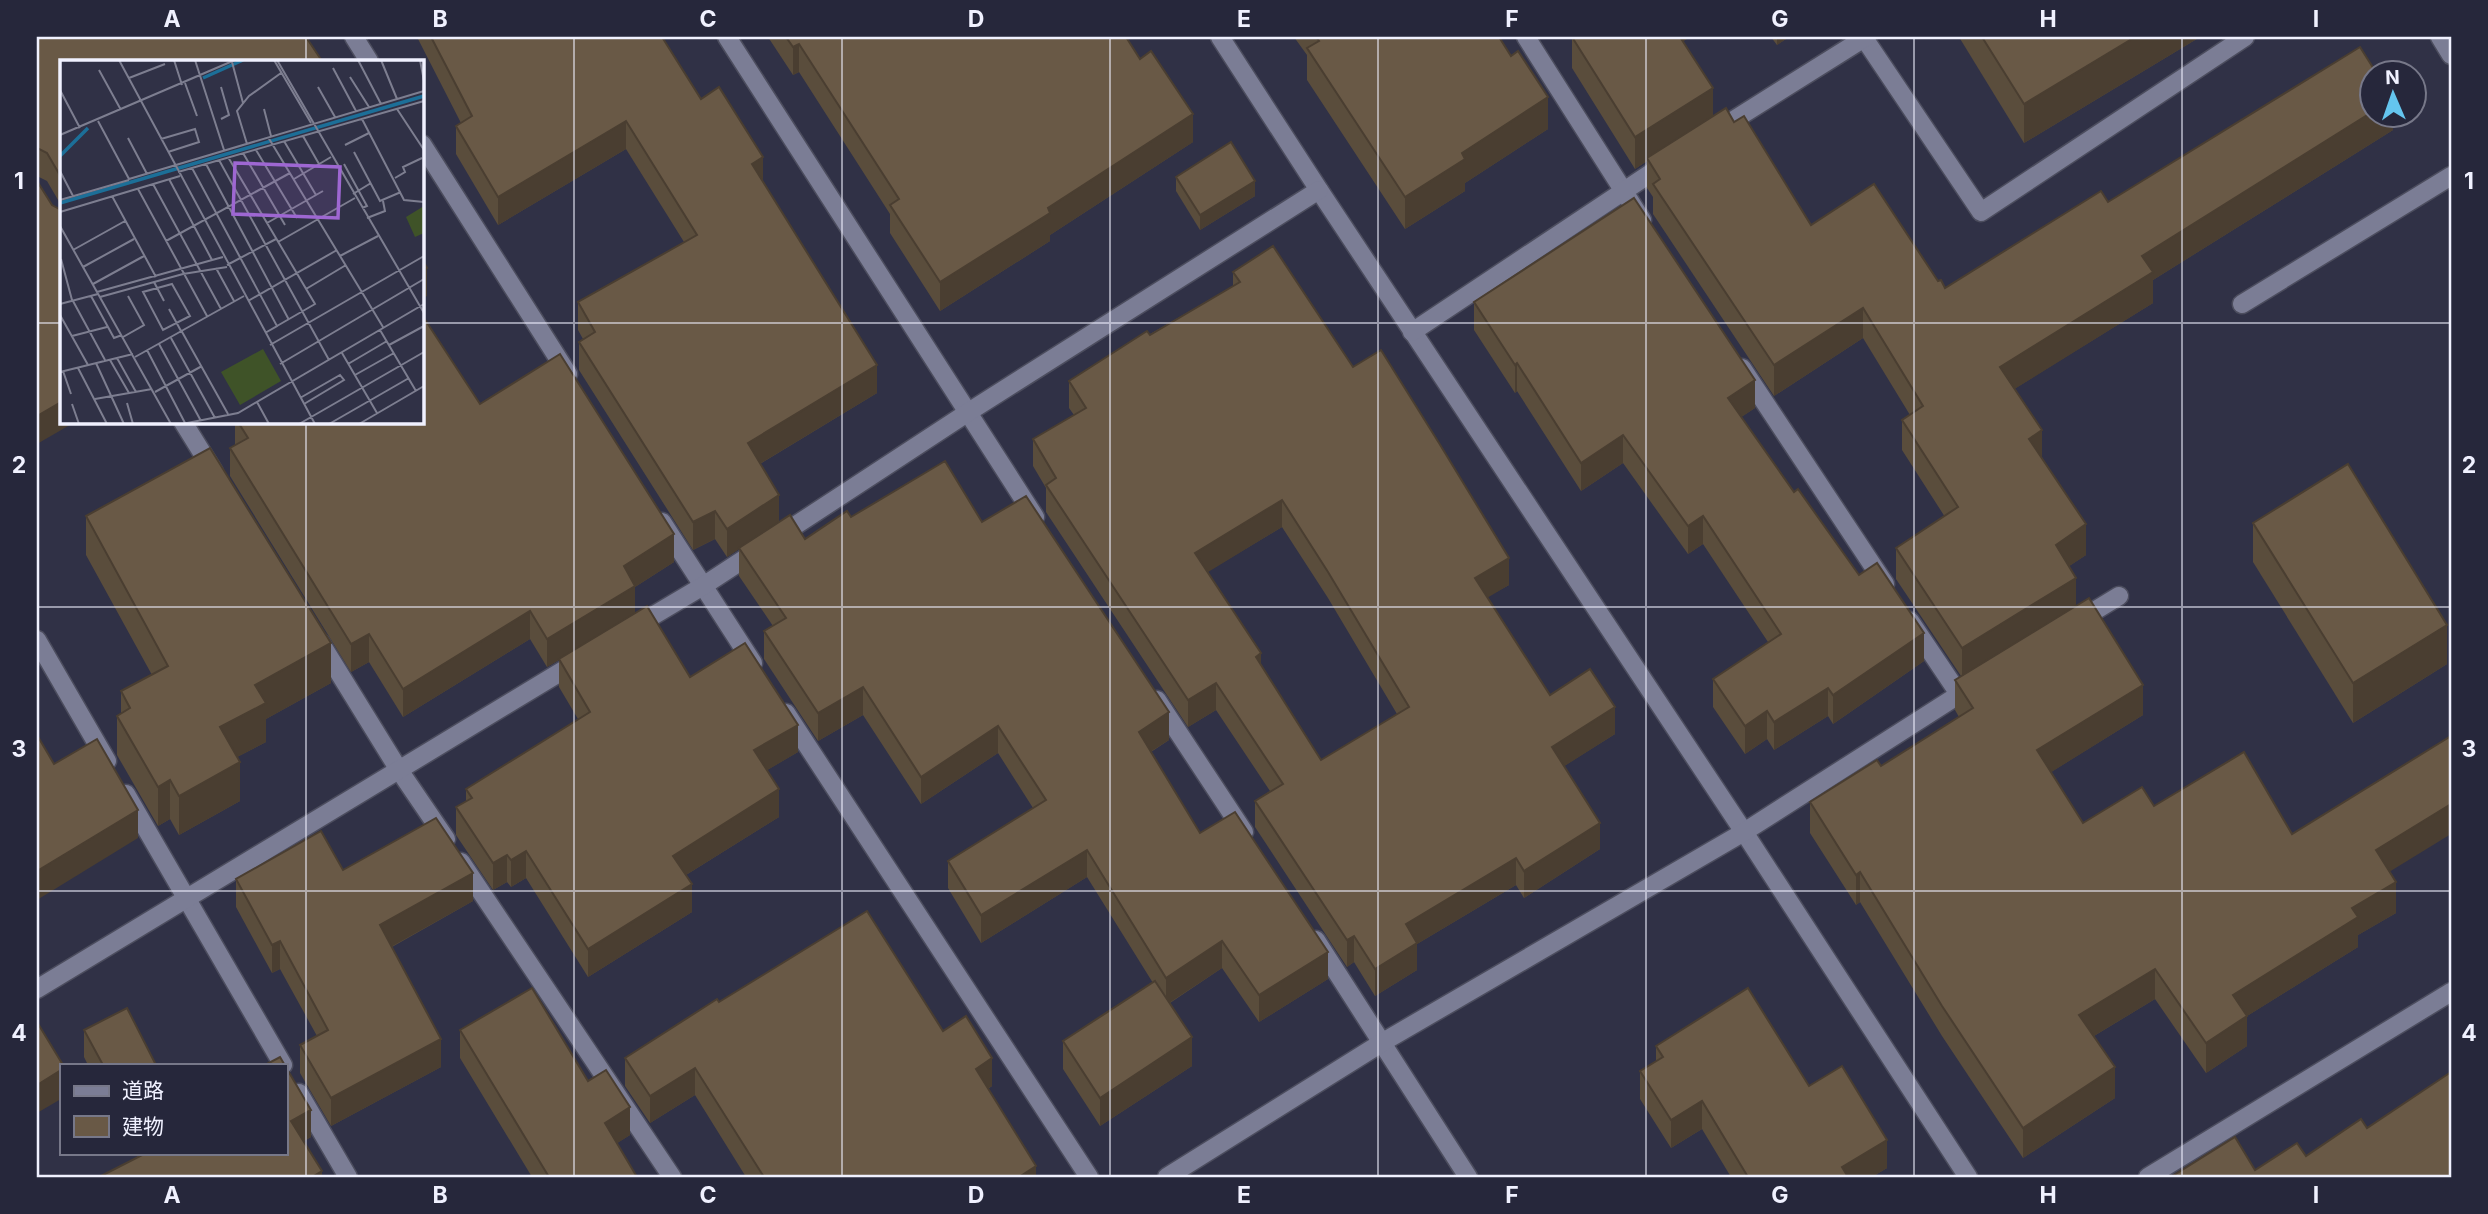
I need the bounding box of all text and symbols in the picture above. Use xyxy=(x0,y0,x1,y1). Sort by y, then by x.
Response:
text: A xyxy=(163,5,181,33)
text: B xyxy=(432,5,448,33)
text: C xyxy=(699,5,717,33)
text: D xyxy=(968,5,984,33)
text: E xyxy=(1237,5,1251,33)
text: F xyxy=(1505,5,1519,33)
text: G xyxy=(1771,5,1789,33)
text: H xyxy=(2039,5,2057,33)
text: I xyxy=(2313,5,2319,33)
inset map xyxy=(60,60,424,424)
north arrow xyxy=(2358,60,2428,130)
text: N xyxy=(2385,66,2400,89)
text: 1 xyxy=(14,167,24,195)
text: 1 xyxy=(2464,167,2474,195)
text: 2 xyxy=(12,451,26,479)
text: 2 xyxy=(2462,451,2476,479)
text: 3 xyxy=(12,735,26,763)
text: 3 xyxy=(2462,735,2476,763)
text: 4 xyxy=(11,1019,27,1047)
text: 4 xyxy=(2461,1019,2477,1047)
legend xyxy=(60,1064,287,1154)
text: 道路 xyxy=(122,1078,164,1103)
text: 建物 xyxy=(122,1114,164,1139)
text: A xyxy=(163,1181,181,1209)
text: B xyxy=(432,1181,448,1209)
text: C xyxy=(699,1181,717,1209)
text: D xyxy=(968,1181,984,1209)
text: E xyxy=(1237,1181,1251,1209)
text: F xyxy=(1505,1181,1519,1209)
text: G xyxy=(1771,1181,1789,1209)
text: H xyxy=(2039,1181,2057,1209)
text: I xyxy=(2313,1181,2319,1209)

